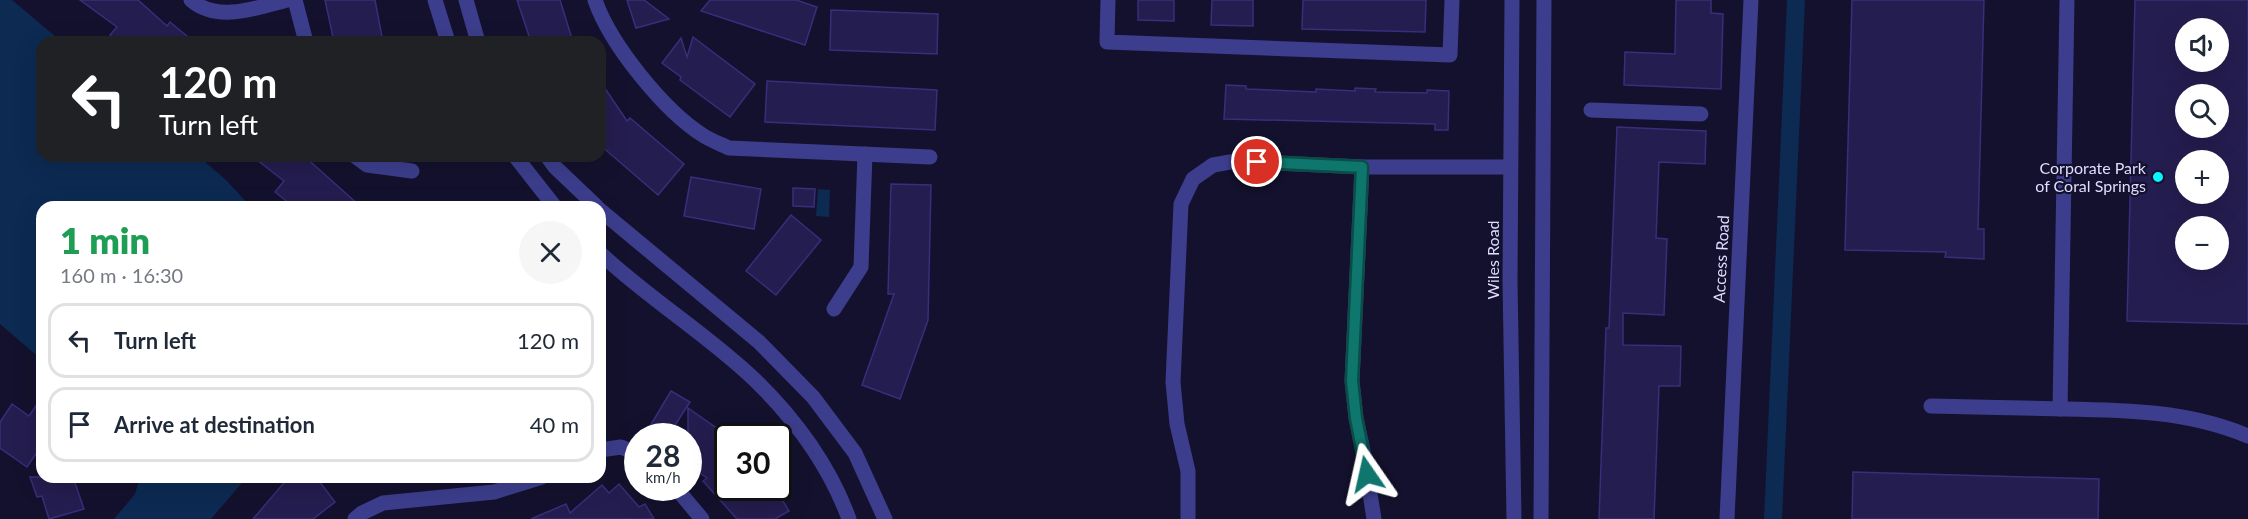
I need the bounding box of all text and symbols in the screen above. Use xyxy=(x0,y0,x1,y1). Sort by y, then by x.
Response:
map controls xyxy=(2175,18,2229,270)
button: sound xyxy=(2175,18,2229,72)
text: 120 m xyxy=(159,57,277,107)
icon: left xyxy=(60,60,138,138)
button: search xyxy=(2175,84,2229,138)
text: Turn left xyxy=(159,108,258,141)
pin xyxy=(1231,136,1282,187)
icon: arrive xyxy=(1240,145,1273,178)
button: + xyxy=(2175,150,2229,204)
place label: Corporate Park of Coral Springs xyxy=(2035,158,2147,195)
marker: Corporate Park of Coral Springs xyxy=(2151,170,2165,184)
street label: Access Road xyxy=(1709,215,1732,303)
button: − xyxy=(2175,216,2229,270)
text: 1 min xyxy=(60,218,150,262)
street label: Wiles Road xyxy=(1483,220,1502,300)
button: close xyxy=(519,221,582,284)
text: 160 m · 16:30 xyxy=(60,263,183,287)
icon: left xyxy=(63,324,96,357)
text: Turn left xyxy=(114,327,196,354)
text: 120 m xyxy=(517,327,579,354)
icon: arrive xyxy=(63,408,96,441)
text: Arrive at destination xyxy=(114,411,315,438)
text: 40 m xyxy=(530,411,579,438)
speed limit sign: 30 xyxy=(714,423,792,501)
text: 28 xyxy=(646,437,680,473)
position arrow xyxy=(1335,442,1399,506)
text: km/h xyxy=(645,468,681,486)

